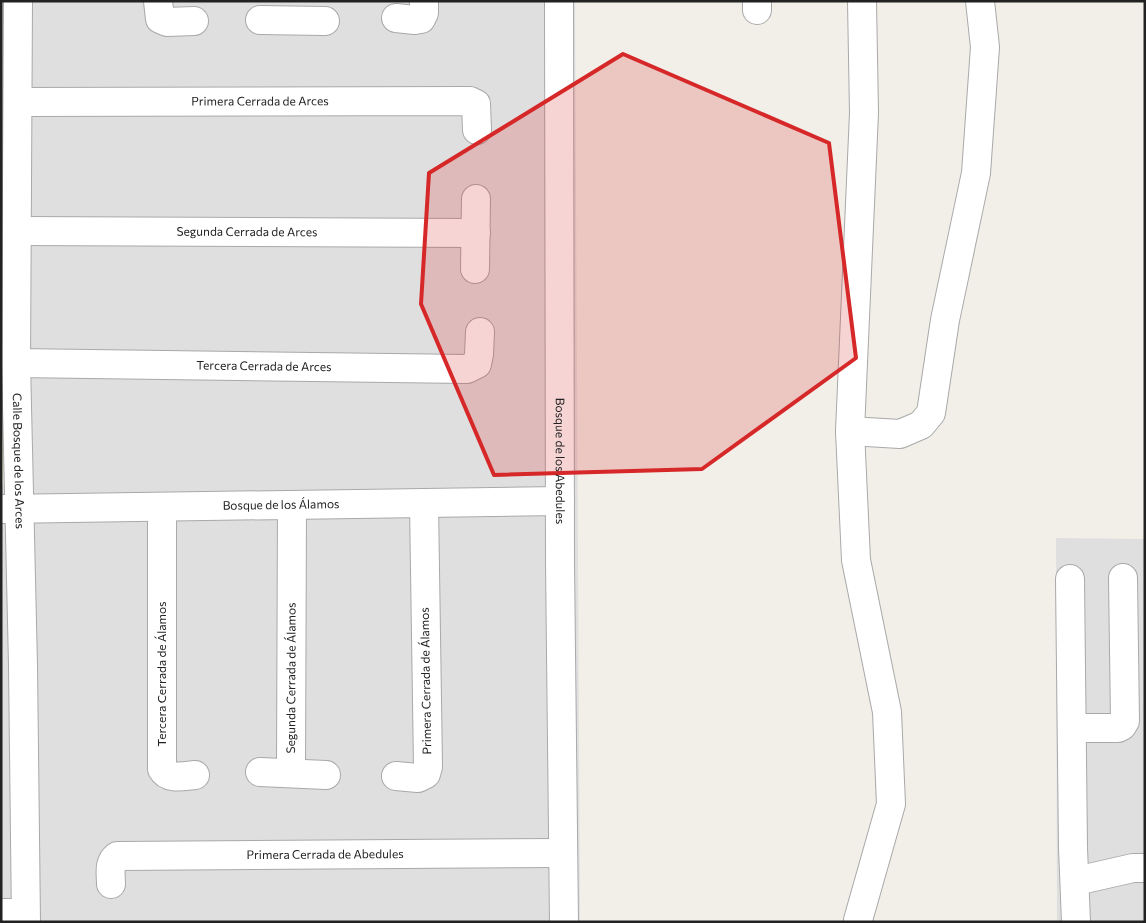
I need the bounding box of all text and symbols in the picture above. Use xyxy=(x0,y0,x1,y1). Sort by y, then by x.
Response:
street label: Primera Cerrada de Arces xyxy=(191,93,329,108)
street label: Segunda Cerrada de Arces xyxy=(176,224,318,238)
street label: Tercera Cerrada de Arces xyxy=(196,357,332,373)
street label: Calle Bosque de los Arces xyxy=(11,393,28,529)
street label: Bosque de los Abedules xyxy=(554,398,568,524)
street label: Bosque de los Álamos xyxy=(222,496,339,512)
street label: Tercera Cerrada de Álamos xyxy=(154,601,168,747)
street label: Segunda Cerrada de Álamos xyxy=(283,602,298,754)
street label: Primera Cerrada de Álamos xyxy=(417,607,433,755)
street label: Primera Cerrada de Abedules xyxy=(246,846,404,861)

